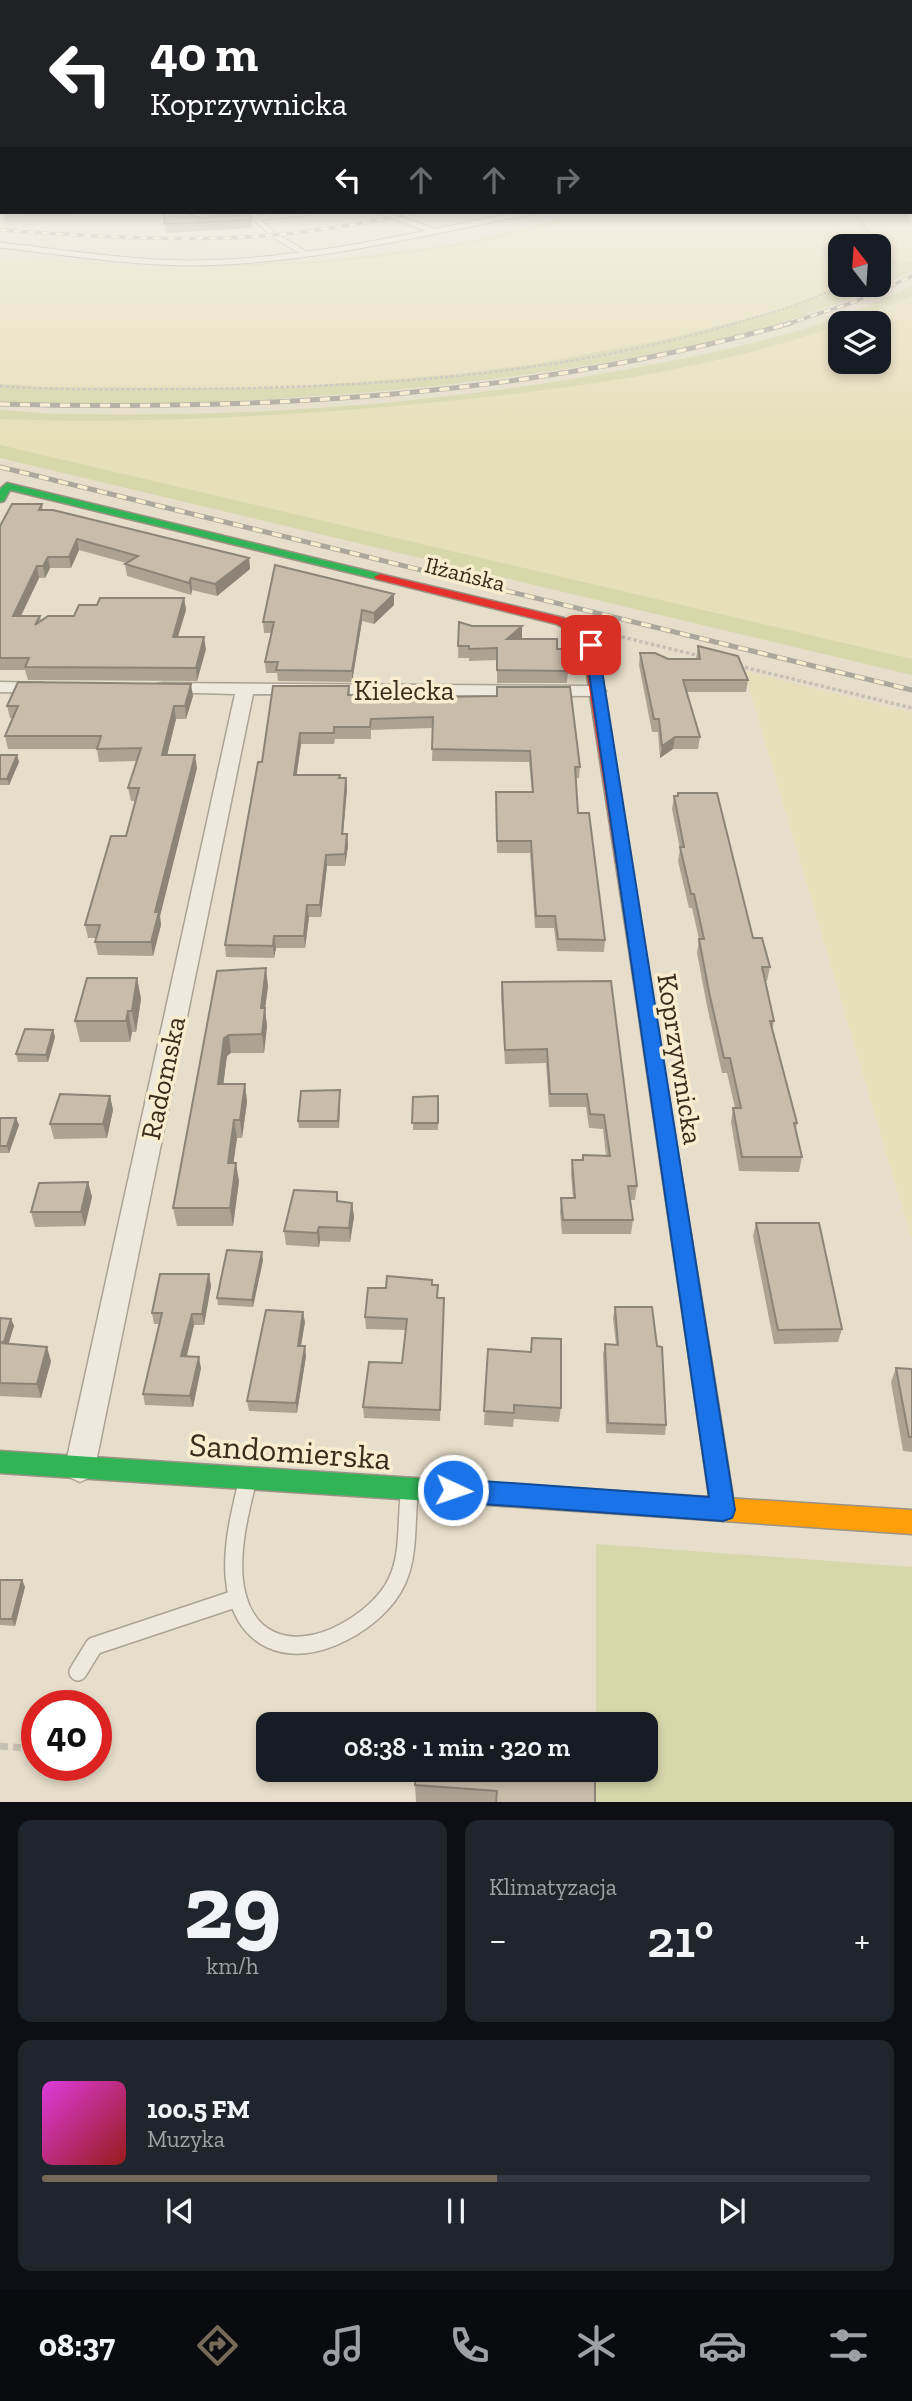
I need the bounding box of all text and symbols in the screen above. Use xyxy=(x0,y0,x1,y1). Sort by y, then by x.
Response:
text: 40 m xyxy=(150,25,258,84)
icon: left xyxy=(35,28,126,119)
text: Koprzywnicka xyxy=(150,85,347,123)
icon: left xyxy=(329,161,367,199)
icon: ahead xyxy=(402,161,440,199)
icon: ahead xyxy=(475,161,513,199)
icon: right xyxy=(548,161,586,199)
north arrow xyxy=(828,234,891,298)
map controls xyxy=(828,234,891,374)
button: layers xyxy=(828,311,891,374)
street label: Iłżańska xyxy=(422,551,508,597)
pin xyxy=(561,615,621,675)
icon: arrive xyxy=(572,626,610,664)
street label: Kielecka xyxy=(354,674,455,707)
street label: Koprzywnicka xyxy=(650,971,710,1147)
street label: Radomska xyxy=(134,1013,192,1143)
street label: Sandomierska xyxy=(188,1424,392,1478)
position arrow xyxy=(416,1453,490,1527)
speed limit sign: 40 xyxy=(21,1690,112,1781)
text: 08:38 · 1 min · 320 m xyxy=(344,1731,570,1763)
text: 29 xyxy=(184,1852,281,1961)
text: Klimatyzacja xyxy=(489,1873,617,1901)
text: 21° xyxy=(647,1908,714,1970)
text: − xyxy=(489,1917,507,1963)
text: + xyxy=(854,1917,870,1963)
text: km/h xyxy=(206,1952,259,1980)
text: 100.5 FM xyxy=(147,2093,250,2125)
text: Muzyka xyxy=(147,2125,225,2153)
icon: previous xyxy=(161,2192,199,2230)
icon: pause xyxy=(437,2192,475,2230)
icon: next xyxy=(713,2192,751,2230)
icon: directions xyxy=(193,2321,242,2370)
icon: music xyxy=(319,2321,368,2370)
icon: phone xyxy=(445,2321,494,2370)
icon: climate xyxy=(572,2321,621,2370)
icon: car xyxy=(698,2321,747,2370)
icon: filters xyxy=(824,2321,873,2370)
text: 08:37 xyxy=(39,2326,115,2364)

